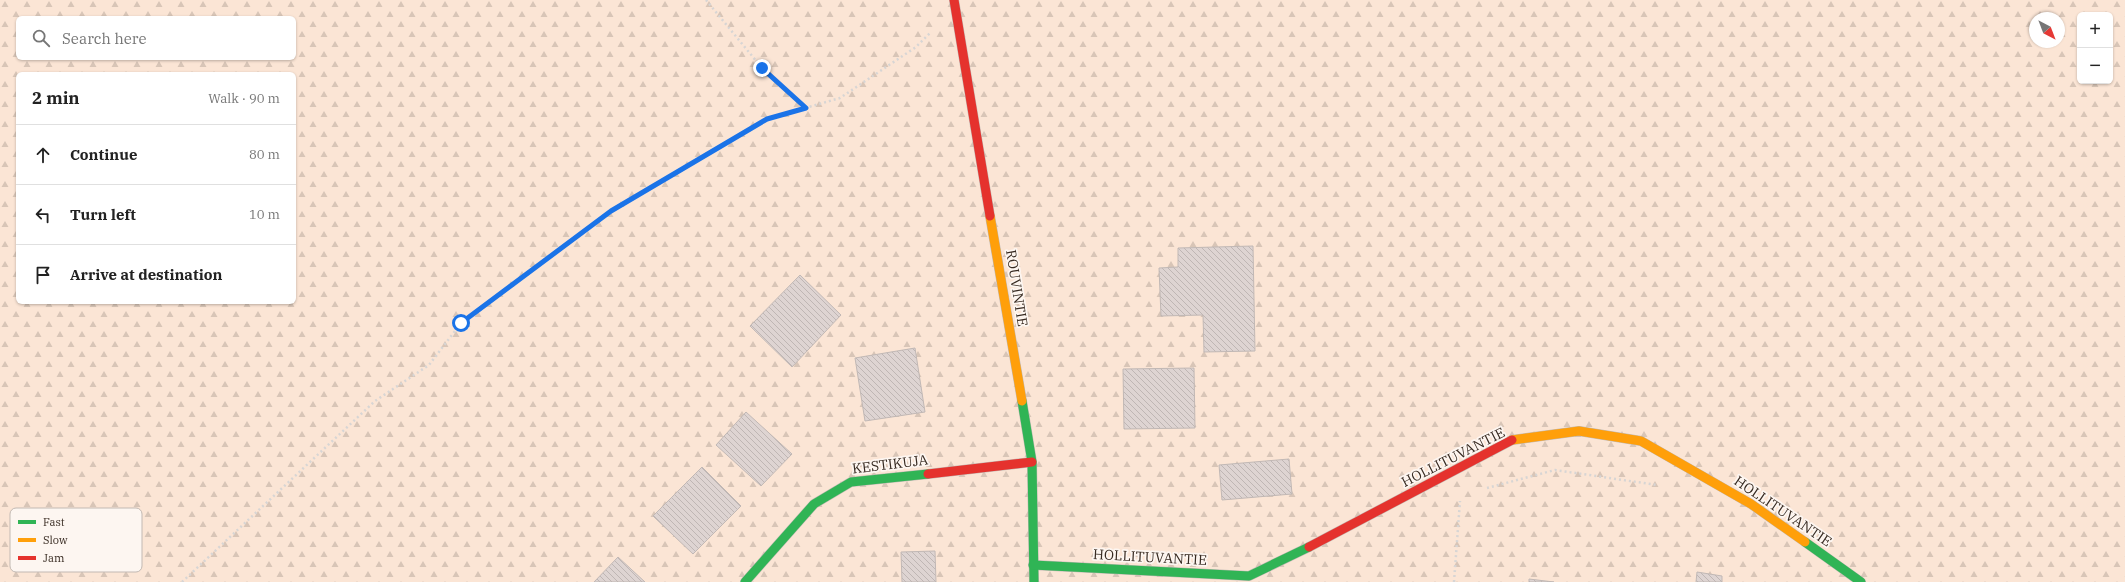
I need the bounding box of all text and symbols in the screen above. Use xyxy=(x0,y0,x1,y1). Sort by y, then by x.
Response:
north arrow xyxy=(2029,12,2065,48)
map controls xyxy=(2077,12,2113,84)
button: + xyxy=(2077,12,2113,48)
search box xyxy=(16,16,296,60)
icon: search xyxy=(30,27,52,49)
text: Search here xyxy=(62,29,147,48)
button: − xyxy=(2077,48,2113,84)
route end xyxy=(753,59,771,77)
text: 2 min xyxy=(32,87,80,109)
text: Walk · 90 m xyxy=(208,90,280,107)
icon: ahead xyxy=(32,144,54,166)
text: Continue xyxy=(70,145,137,164)
text: 80 m xyxy=(249,146,280,163)
icon: left xyxy=(32,204,54,226)
text: Turn left xyxy=(70,205,136,224)
text: 10 m xyxy=(249,206,280,223)
street label: ROUVINTIE xyxy=(1002,248,1032,328)
icon: arrive xyxy=(32,264,54,286)
text: Arrive at destination xyxy=(70,265,222,284)
route start xyxy=(452,314,470,332)
street label: HOLLITUVANTIE xyxy=(1398,423,1508,491)
street label: KESTIKUJA xyxy=(851,450,929,478)
street label: HOLLITUVANTIE xyxy=(1731,472,1835,550)
legend xyxy=(10,508,142,572)
text: Fast xyxy=(43,515,65,529)
text: Slow xyxy=(43,533,68,547)
street label: HOLLITUVANTIE xyxy=(1093,545,1207,569)
text: Jam xyxy=(43,551,65,565)

